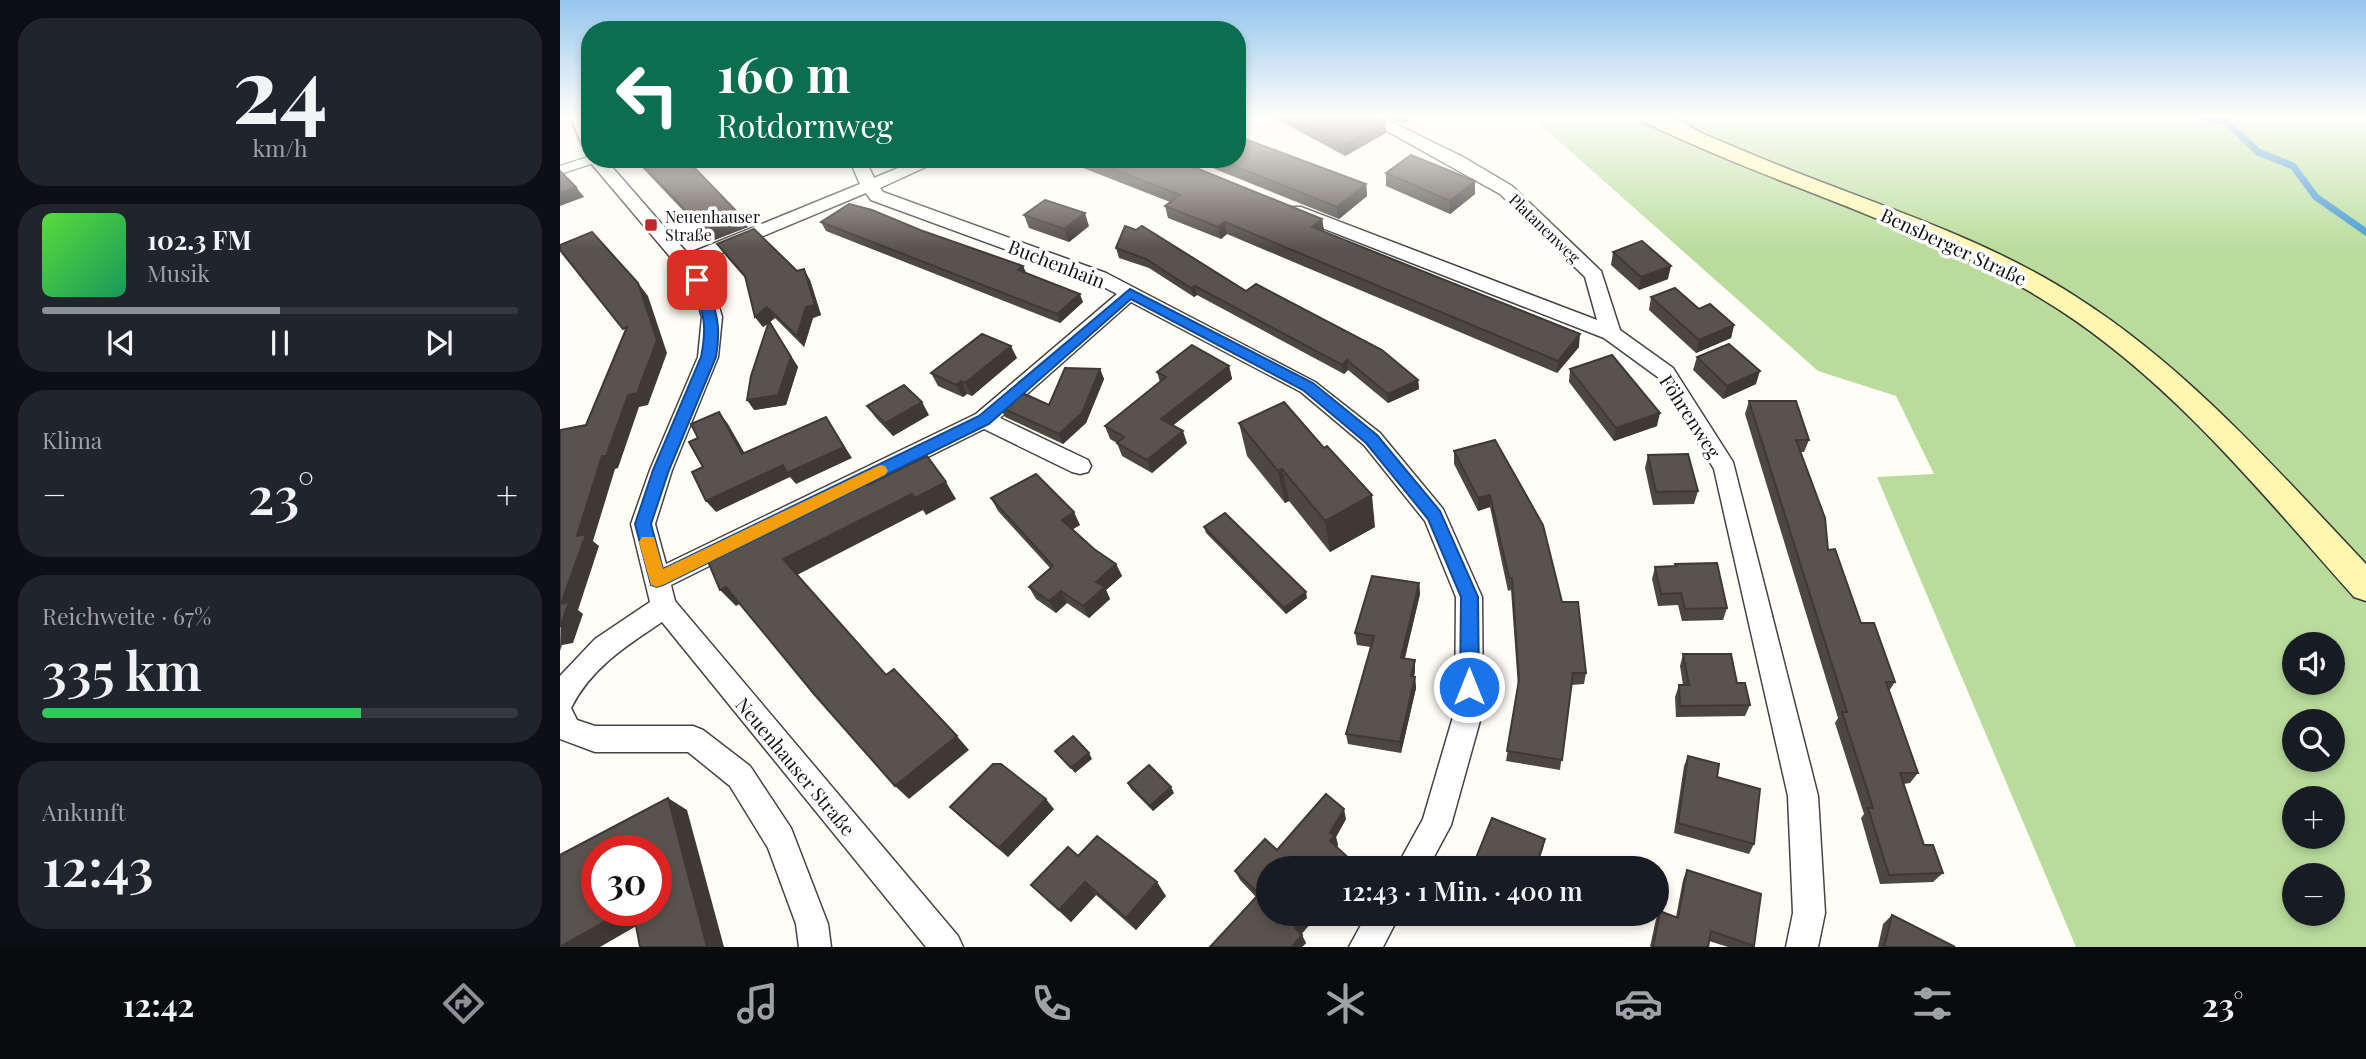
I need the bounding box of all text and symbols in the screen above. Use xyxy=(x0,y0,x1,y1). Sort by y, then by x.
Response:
text: 24 xyxy=(232,26,328,147)
text: 160 m xyxy=(717,40,851,105)
icon: left xyxy=(602,49,693,140)
text: Rotdornweg xyxy=(717,103,893,146)
text: km/h xyxy=(252,132,308,163)
street label: Platanenweg xyxy=(1505,189,1585,268)
street label: Bensberger Straße xyxy=(1877,201,2031,291)
place label: Neuenhauser Straße xyxy=(665,206,760,245)
marker: Neuenhauser Straße xyxy=(643,217,659,233)
text: 102.3 FM xyxy=(147,222,252,257)
street label: Buchenhain xyxy=(1005,233,1110,294)
pin xyxy=(667,250,727,310)
text: Musik xyxy=(147,257,210,288)
icon: arrive xyxy=(678,261,716,299)
icon: previous xyxy=(102,324,140,362)
icon: pause xyxy=(261,324,299,362)
icon: next xyxy=(420,324,458,362)
street label: Föhrenweg xyxy=(1654,369,1728,463)
text: Klima xyxy=(42,424,102,455)
text: 23° xyxy=(248,459,314,528)
text: − xyxy=(42,468,67,519)
text: + xyxy=(496,468,518,519)
text: Reichweite · 67% xyxy=(42,600,211,631)
map controls xyxy=(2282,632,2345,926)
button: sound xyxy=(2282,632,2345,695)
text: 335 km xyxy=(42,635,202,704)
position arrow xyxy=(1432,650,1506,724)
street label: Neuenhauser Straße xyxy=(730,691,862,841)
button: search xyxy=(2282,709,2345,772)
button: + xyxy=(2282,786,2345,849)
text: Ankunft xyxy=(42,796,126,827)
text: 12:43 xyxy=(42,831,153,900)
speed limit sign: 30 xyxy=(581,835,672,926)
button: − xyxy=(2282,863,2345,926)
text: 12:43 · 1 Min. · 400 m xyxy=(1342,873,1583,908)
icon: directions xyxy=(439,979,488,1028)
icon: music xyxy=(733,979,782,1028)
icon: phone xyxy=(1027,979,1076,1028)
icon: climate xyxy=(1321,979,1370,1028)
icon: car xyxy=(1614,979,1663,1028)
icon: filters xyxy=(1908,979,1957,1028)
text: 12:42 xyxy=(122,982,194,1025)
text: 23° xyxy=(2202,982,2243,1025)

